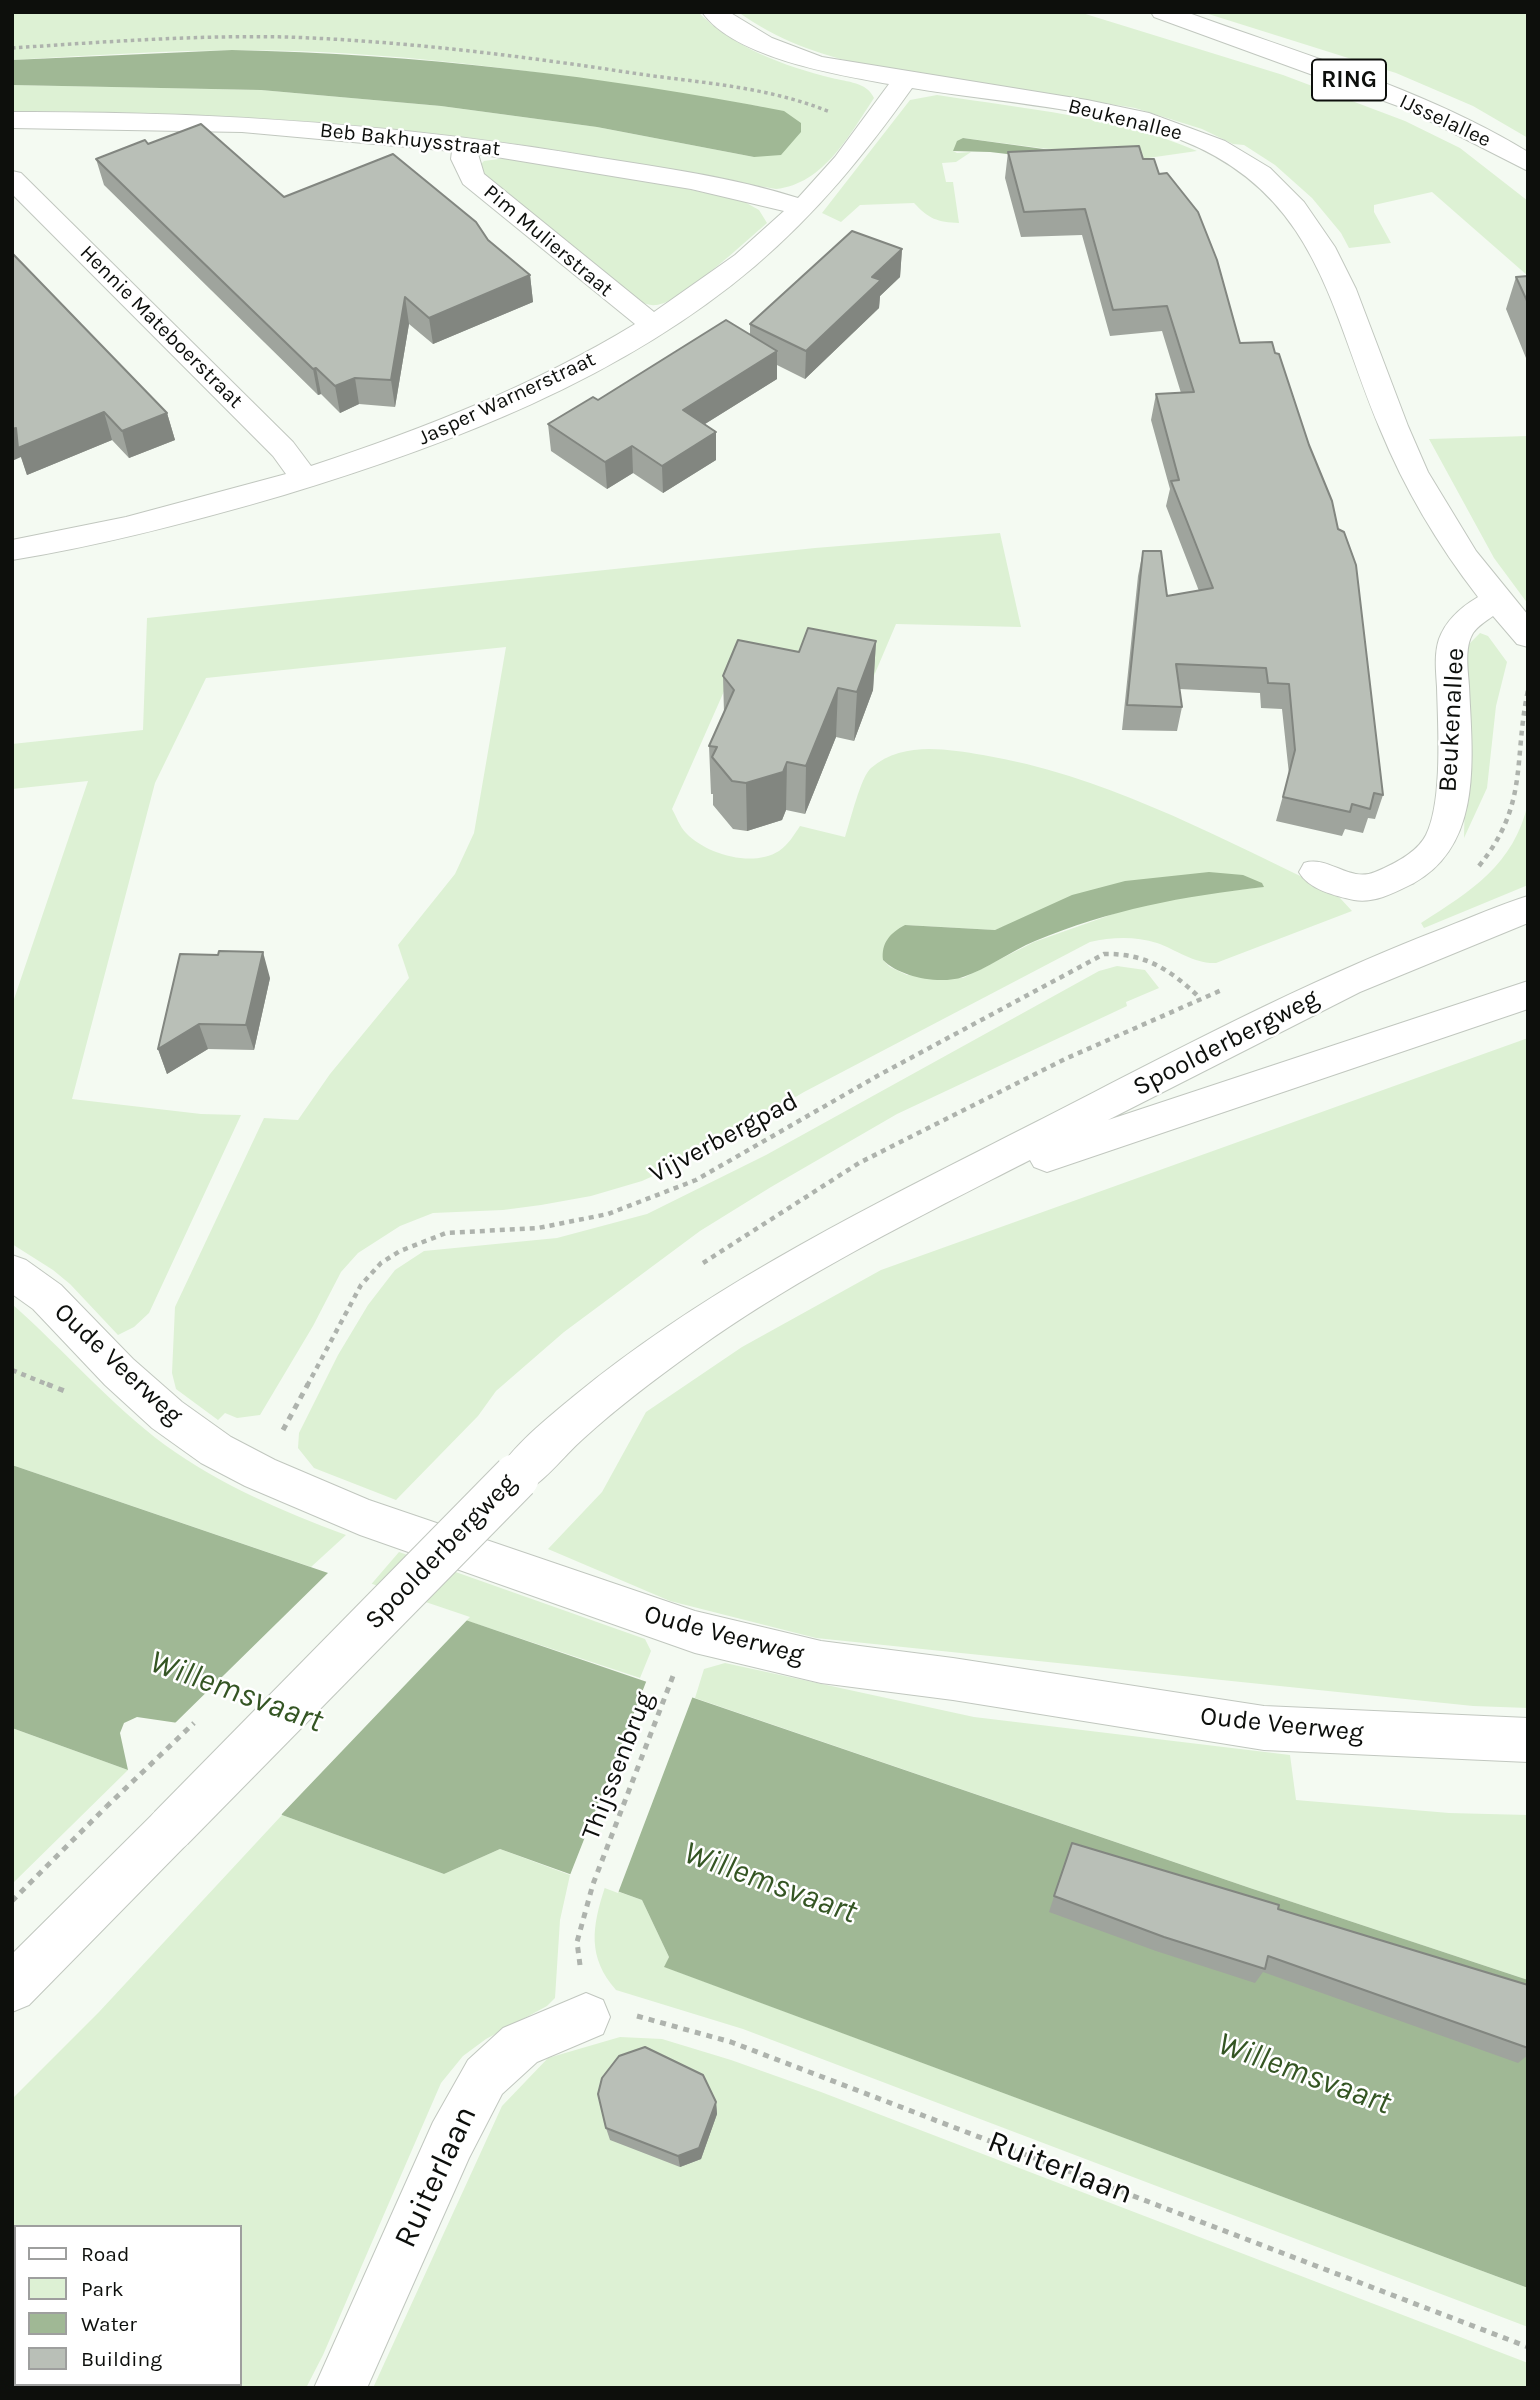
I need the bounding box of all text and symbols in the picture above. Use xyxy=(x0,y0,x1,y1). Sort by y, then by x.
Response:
road number: RING xyxy=(1312,60,1386,100)
street label: IJsselallee xyxy=(1395,89,1495,153)
street label: Beukenallee xyxy=(1065,94,1185,146)
street label: Beb Bakhuysstraat xyxy=(318,118,502,162)
street label: Pim Mulierstraat xyxy=(478,180,618,302)
street label: Hennie Mateboerstraat xyxy=(74,240,248,414)
street label: Jasper Warnerstraat xyxy=(414,347,600,451)
street label: Beukenallee xyxy=(1433,647,1471,793)
street label: Spoolderbergweg xyxy=(1128,983,1324,1103)
street label: Vijverbergpad xyxy=(644,1086,804,1190)
street label: Oude Veerweg xyxy=(47,1297,189,1431)
street label: Spoolderbergweg xyxy=(359,1468,523,1636)
street label: Oude Veerweg xyxy=(641,1599,807,1671)
water label: Willemsvaart xyxy=(144,1642,328,1742)
street label: Thijssenbrug xyxy=(575,1687,661,1845)
street label: Oude Veerweg xyxy=(1199,1701,1365,1749)
water label: Willemsvaart xyxy=(678,1833,862,1933)
water label: Willemsvaart xyxy=(1212,2024,1396,2124)
street label: Ruiterlaan xyxy=(386,2100,486,2254)
street label: Ruiterlaan xyxy=(982,2123,1138,2213)
legend xyxy=(14,2225,242,2386)
text: Road xyxy=(81,2242,129,2266)
text: Park xyxy=(81,2277,124,2301)
text: Water xyxy=(81,2312,137,2336)
text: Building xyxy=(81,2347,162,2371)

